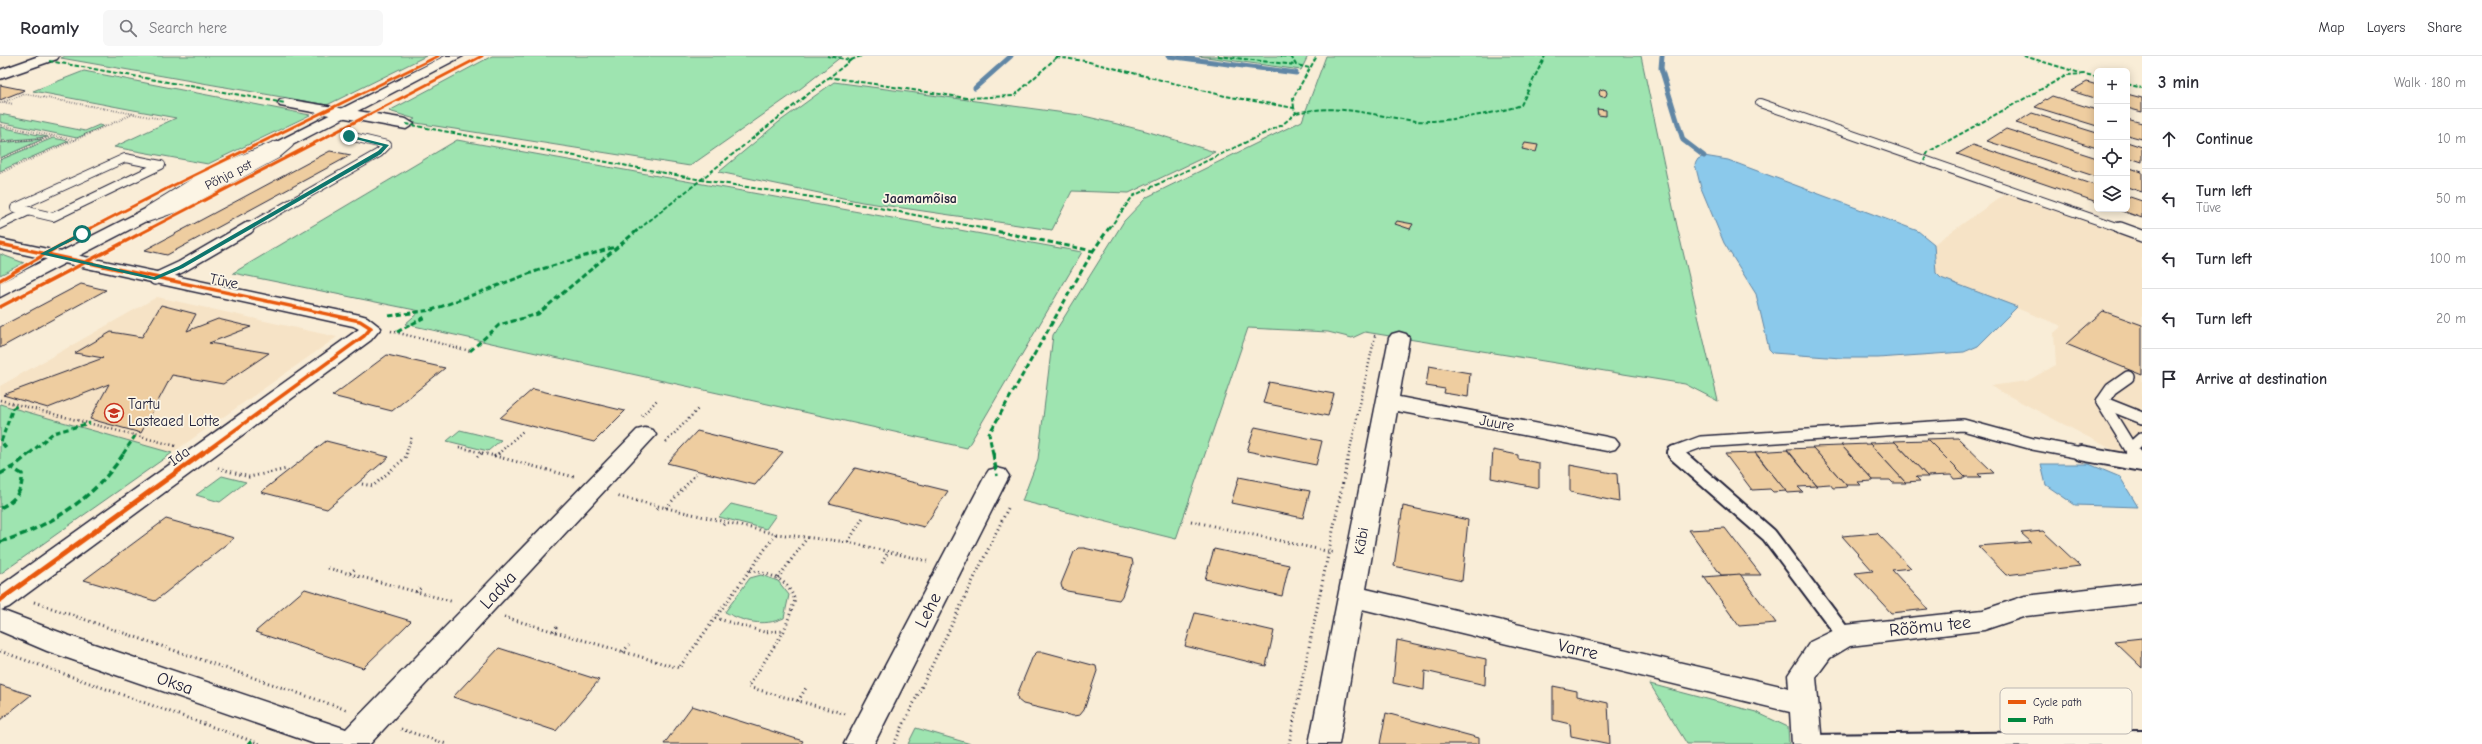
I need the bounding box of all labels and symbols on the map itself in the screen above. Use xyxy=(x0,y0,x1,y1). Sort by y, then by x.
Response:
route end xyxy=(340,127,358,145)
street label: Põhja pst xyxy=(202,156,255,193)
district label: Jaamamõisa xyxy=(883,190,957,207)
route start xyxy=(73,225,91,243)
street label: Tüve xyxy=(208,269,241,293)
place label: Tartu Lasteaed Lotte xyxy=(128,395,220,430)
school or university icon: Tartu Lasteaed Lotte xyxy=(103,402,125,424)
street label: Juure xyxy=(1478,411,1517,435)
street label: Ida xyxy=(165,442,193,470)
street label: Käbi xyxy=(1350,526,1372,556)
street label: Ladva xyxy=(476,567,521,614)
street label: Lehe xyxy=(911,589,946,631)
street label: Rõõmu tee xyxy=(1888,612,1972,641)
street label: Varre xyxy=(1556,635,1600,664)
street label: Oksa xyxy=(154,668,196,699)
legend xyxy=(2000,688,2132,734)
text: Cycle path xyxy=(2033,696,2082,709)
text: Path xyxy=(2033,714,2054,727)

